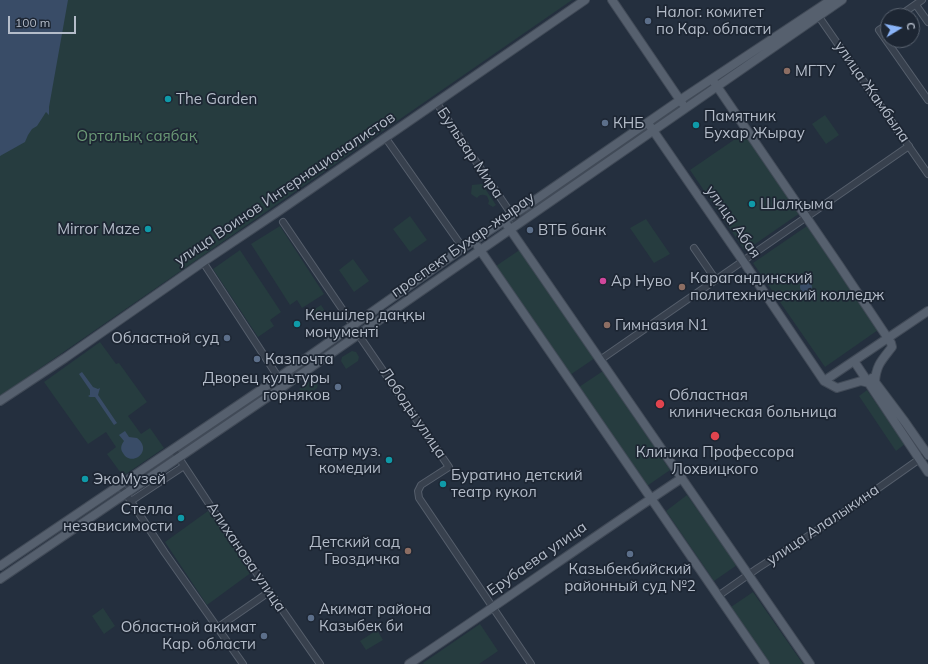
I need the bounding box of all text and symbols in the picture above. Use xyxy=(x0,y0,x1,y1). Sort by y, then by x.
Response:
place label: Налог. комитет по Кар. области xyxy=(656,3,771,38)
scale bar xyxy=(10,8,78,34)
north arrow xyxy=(880,8,920,48)
text: 100 m xyxy=(15,15,50,30)
marker: Налог. комитет по Кар. области xyxy=(643,16,653,26)
text: С xyxy=(903,21,918,31)
street label: улица Жамбыла xyxy=(830,38,914,146)
place label: МГТУ xyxy=(795,62,835,80)
marker: МГТУ xyxy=(782,66,792,76)
place label: The Garden xyxy=(176,90,257,108)
marker: The Garden xyxy=(163,94,173,104)
street label: Бульвар Мира xyxy=(433,104,507,202)
place label: Памятник Бухар Жырау xyxy=(704,107,805,142)
street label: улица Воинов Интернационалистов xyxy=(171,108,399,270)
place label: КНБ xyxy=(613,114,644,132)
marker: КНБ xyxy=(600,118,610,128)
marker: Памятник Бухар Жырау xyxy=(691,120,701,130)
park label: Орталық саябақ xyxy=(77,127,197,145)
street label: улица Абая xyxy=(701,182,765,262)
street label: проспект Бухар-жырау xyxy=(388,188,538,302)
place label: Шалқыма xyxy=(760,195,833,213)
marker: Шалқыма xyxy=(747,199,757,209)
place label: Mirror Maze xyxy=(57,220,140,238)
place label: ВТБ банк xyxy=(538,221,606,239)
marker: Mirror Maze xyxy=(143,224,153,234)
marker: ВТБ банк xyxy=(525,225,535,235)
place label: Карагандинский политехнический колледж xyxy=(690,269,884,304)
place label: Ар Нуво xyxy=(611,272,672,290)
marker: Ар Нуво xyxy=(598,276,608,286)
marker: Карагандинский политехнический колледж xyxy=(677,282,687,292)
place label: Кеншілер даңқы монументі xyxy=(305,306,425,341)
place label: Гимназия N1 xyxy=(615,316,708,334)
marker: Кеншілер даңқы монументі xyxy=(292,319,302,329)
marker: Гимназия N1 xyxy=(602,320,612,330)
place label: Областной суд xyxy=(111,329,219,347)
marker: Областной суд xyxy=(222,333,232,343)
place label: Казпочта xyxy=(265,350,334,368)
marker: Казпочта xyxy=(252,354,262,364)
street label: Лободы улица xyxy=(376,364,450,462)
place label: Дворец культуры горняков xyxy=(203,369,330,404)
marker: Дворец культуры горняков xyxy=(333,382,343,392)
place label: Областная клиническая больница xyxy=(669,386,837,421)
marker: Областная клиническая больница xyxy=(654,398,666,410)
marker: Клиника Профессора Лохвицкого xyxy=(709,430,721,442)
place label: Театр муз. комедии xyxy=(307,442,381,477)
place label: Клиника Профессора Лохвицкого xyxy=(636,443,794,478)
marker: Театр муз. комедии xyxy=(384,455,394,465)
place label: Буратино детский театр кукол xyxy=(451,466,583,501)
place label: ЭкоМузей xyxy=(93,470,166,488)
marker: ЭкоМузей xyxy=(80,474,90,484)
marker: Буратино детский театр кукол xyxy=(438,479,448,489)
street label: улица Алалыкина xyxy=(763,481,883,569)
street label: Алиханова улица xyxy=(203,499,289,615)
place label: Стелла независимости xyxy=(63,500,173,535)
marker: Стелла независимости xyxy=(176,513,186,523)
street label: Ерубаева улица xyxy=(484,518,590,600)
place label: Детский сад Гвоздичка xyxy=(310,533,400,568)
marker: Детский сад Гвоздичка xyxy=(403,546,413,556)
marker: Казыбекбийский районный суд №2 xyxy=(625,549,635,559)
place label: Казыбекбийский районный суд №2 xyxy=(564,560,696,595)
place label: Акимат района Казыбек би xyxy=(319,600,431,635)
marker: Акимат района Казыбек би xyxy=(306,613,316,623)
place label: Областной акимат Кар. области xyxy=(121,618,256,653)
marker: Областной акимат Кар. области xyxy=(259,631,269,641)

